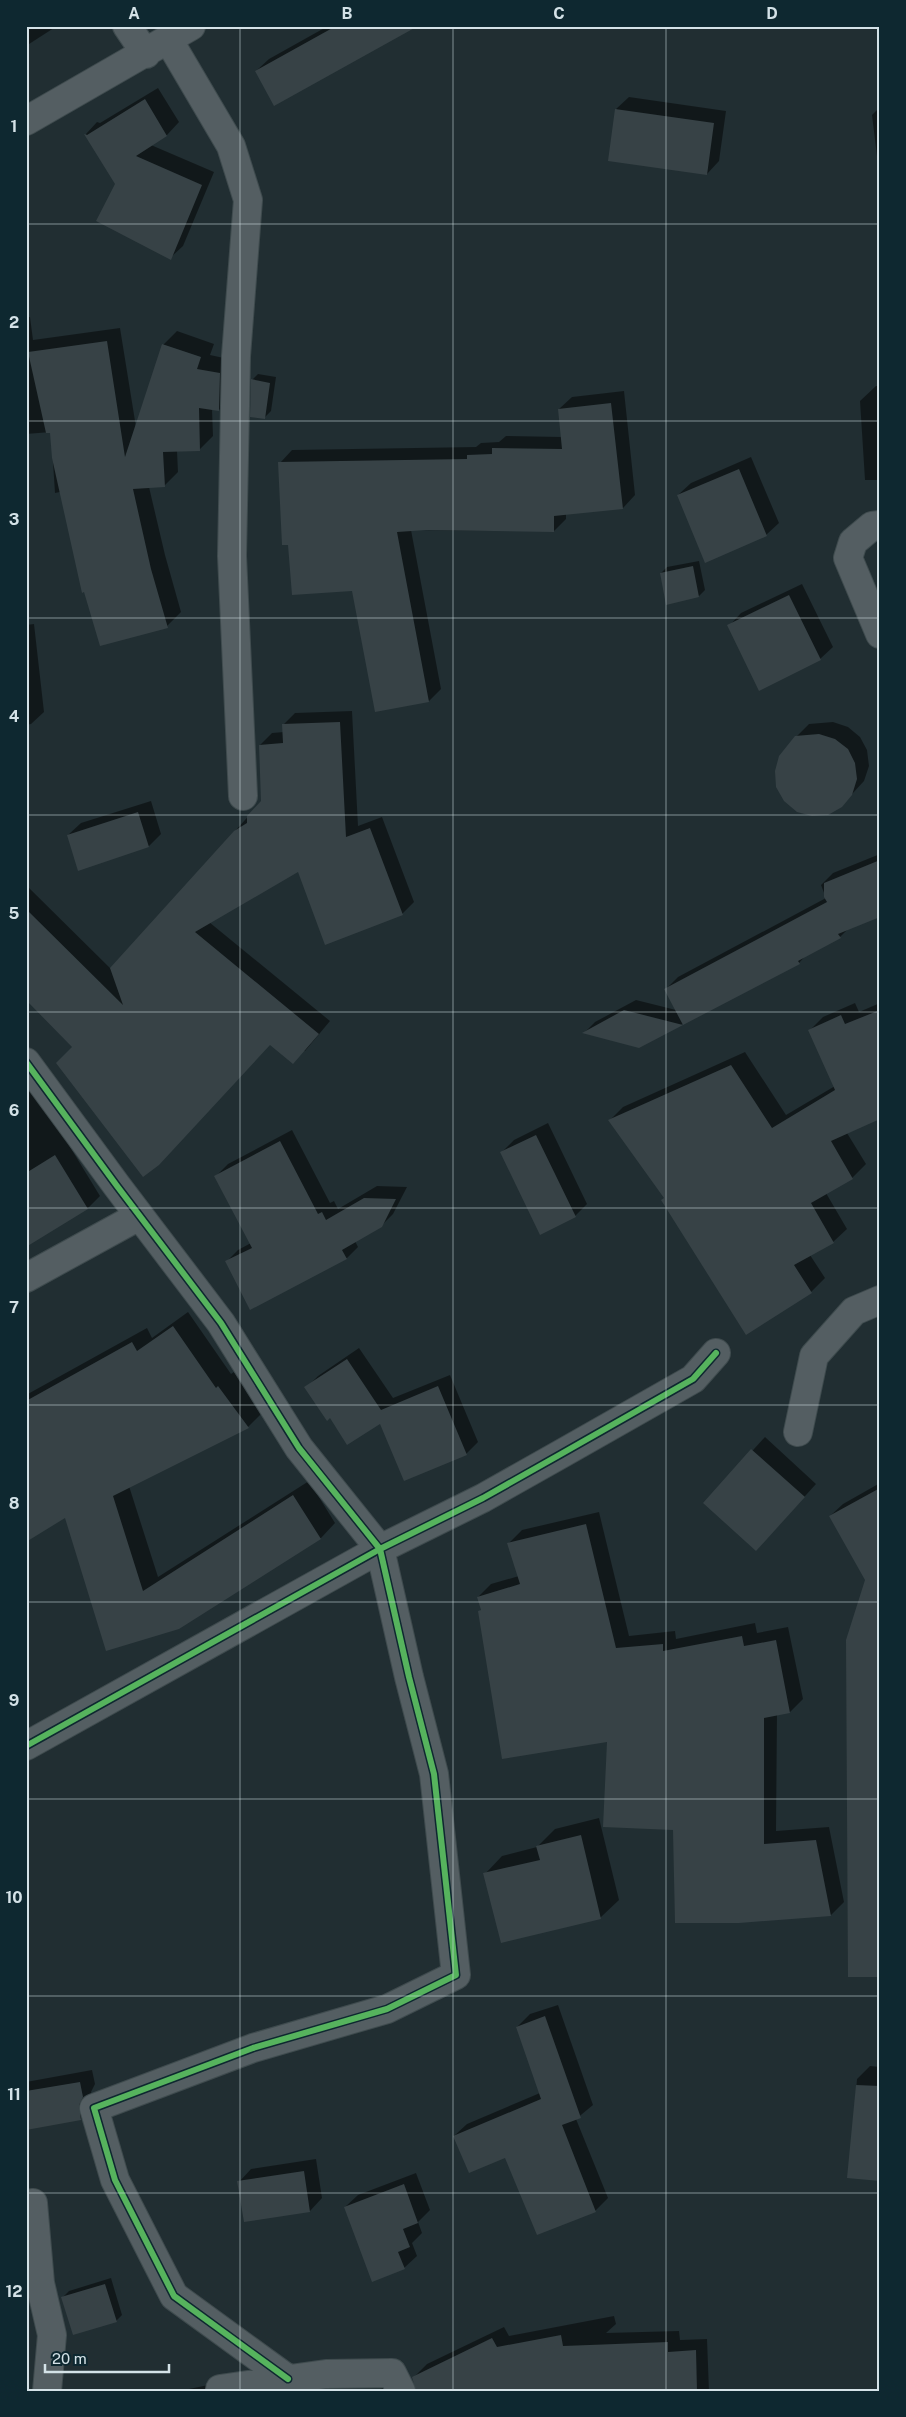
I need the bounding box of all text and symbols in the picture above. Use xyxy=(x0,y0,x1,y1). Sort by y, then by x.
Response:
text: A xyxy=(128,4,140,23)
text: B xyxy=(342,4,353,23)
text: C xyxy=(553,4,565,23)
text: D xyxy=(766,4,778,23)
text: 1 xyxy=(11,117,17,136)
text: 2 xyxy=(9,313,19,332)
text: 3 xyxy=(9,510,19,529)
text: 4 xyxy=(9,707,20,726)
text: 5 xyxy=(9,904,20,923)
text: 6 xyxy=(9,1101,19,1120)
text: 7 xyxy=(9,1298,19,1317)
text: 8 xyxy=(9,1494,20,1513)
text: 9 xyxy=(9,1691,19,1710)
text: 10 xyxy=(5,1888,23,1907)
text: 11 xyxy=(7,2085,21,2104)
text: 12 xyxy=(5,2282,23,2301)
scale bar xyxy=(45,2342,169,2374)
text: 20 m xyxy=(52,2350,87,2367)

